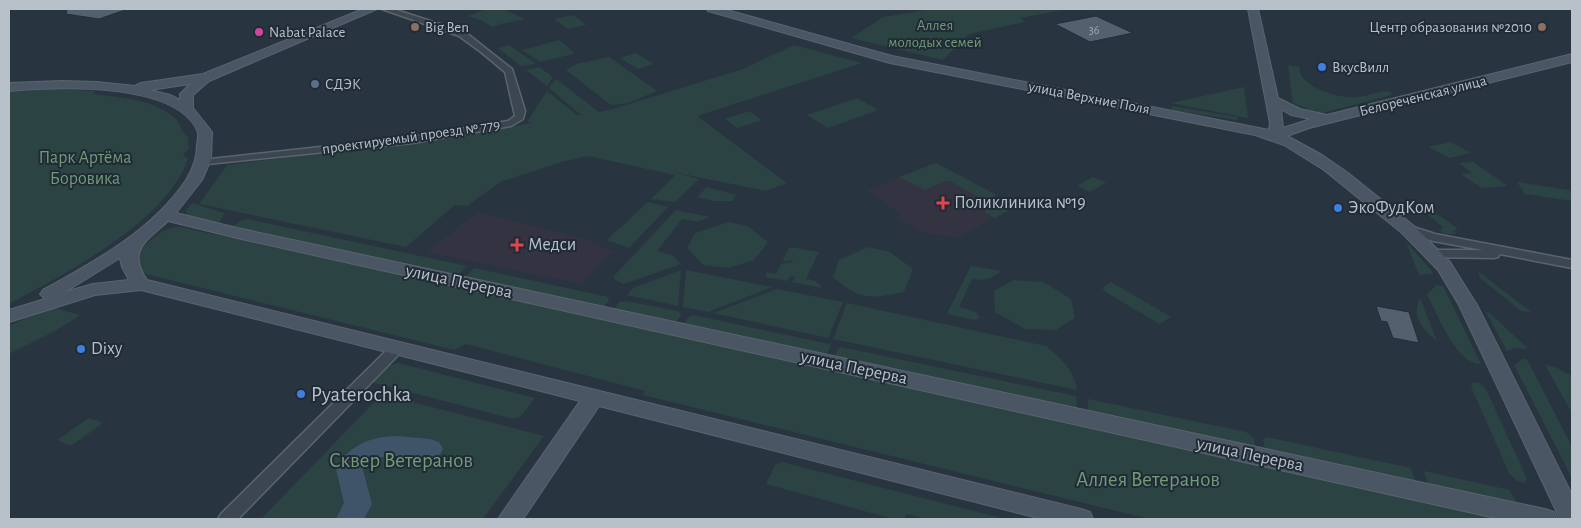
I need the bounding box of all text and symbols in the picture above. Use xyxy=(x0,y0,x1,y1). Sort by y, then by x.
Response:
park label: Аллея молодых семей xyxy=(888,18,982,50)
place label: Big Ben xyxy=(425,20,469,35)
place label: Центр образования №2010 xyxy=(1369,20,1532,35)
marker: Big Ben xyxy=(409,21,421,33)
marker: Центр образования №2010 xyxy=(1536,21,1548,33)
house number: 36 xyxy=(1089,24,1100,36)
place label: Nabat Palace xyxy=(269,25,346,40)
marker: Nabat Palace xyxy=(253,26,265,38)
place label: ВкусВилл xyxy=(1332,60,1389,75)
marker: ВкусВилл xyxy=(1316,61,1328,73)
street label: Белореченская улица xyxy=(1358,73,1488,119)
place label: СДЭК xyxy=(325,77,361,92)
marker: СДЭК xyxy=(309,78,321,90)
street label: улица Верхние Поля xyxy=(1026,79,1151,117)
street label: проектируемый проезд № 779 xyxy=(321,117,501,157)
park label: Парк Артёма Боровика xyxy=(38,149,132,188)
place label: Поликлиника №19 xyxy=(954,194,1086,212)
marker: Поликлиника №19 xyxy=(936,196,950,210)
place label: ЭкоФудКом xyxy=(1348,199,1435,217)
marker: ЭкоФудКом xyxy=(1332,202,1344,214)
place label: Медси xyxy=(528,236,576,254)
marker: Медси xyxy=(510,238,524,252)
street label: улица Перерва xyxy=(403,262,514,302)
place label: Dixy xyxy=(91,340,123,358)
marker: Dixy xyxy=(75,343,87,355)
street label: улица Перерва xyxy=(798,348,909,388)
place label: Pyaterochka xyxy=(311,384,412,405)
marker: Pyaterochka xyxy=(295,388,307,400)
street label: улица Перерва xyxy=(1194,435,1305,475)
park label: Сквер Ветеранов xyxy=(329,450,473,471)
park label: Аллея Ветеранов xyxy=(1076,469,1220,490)

